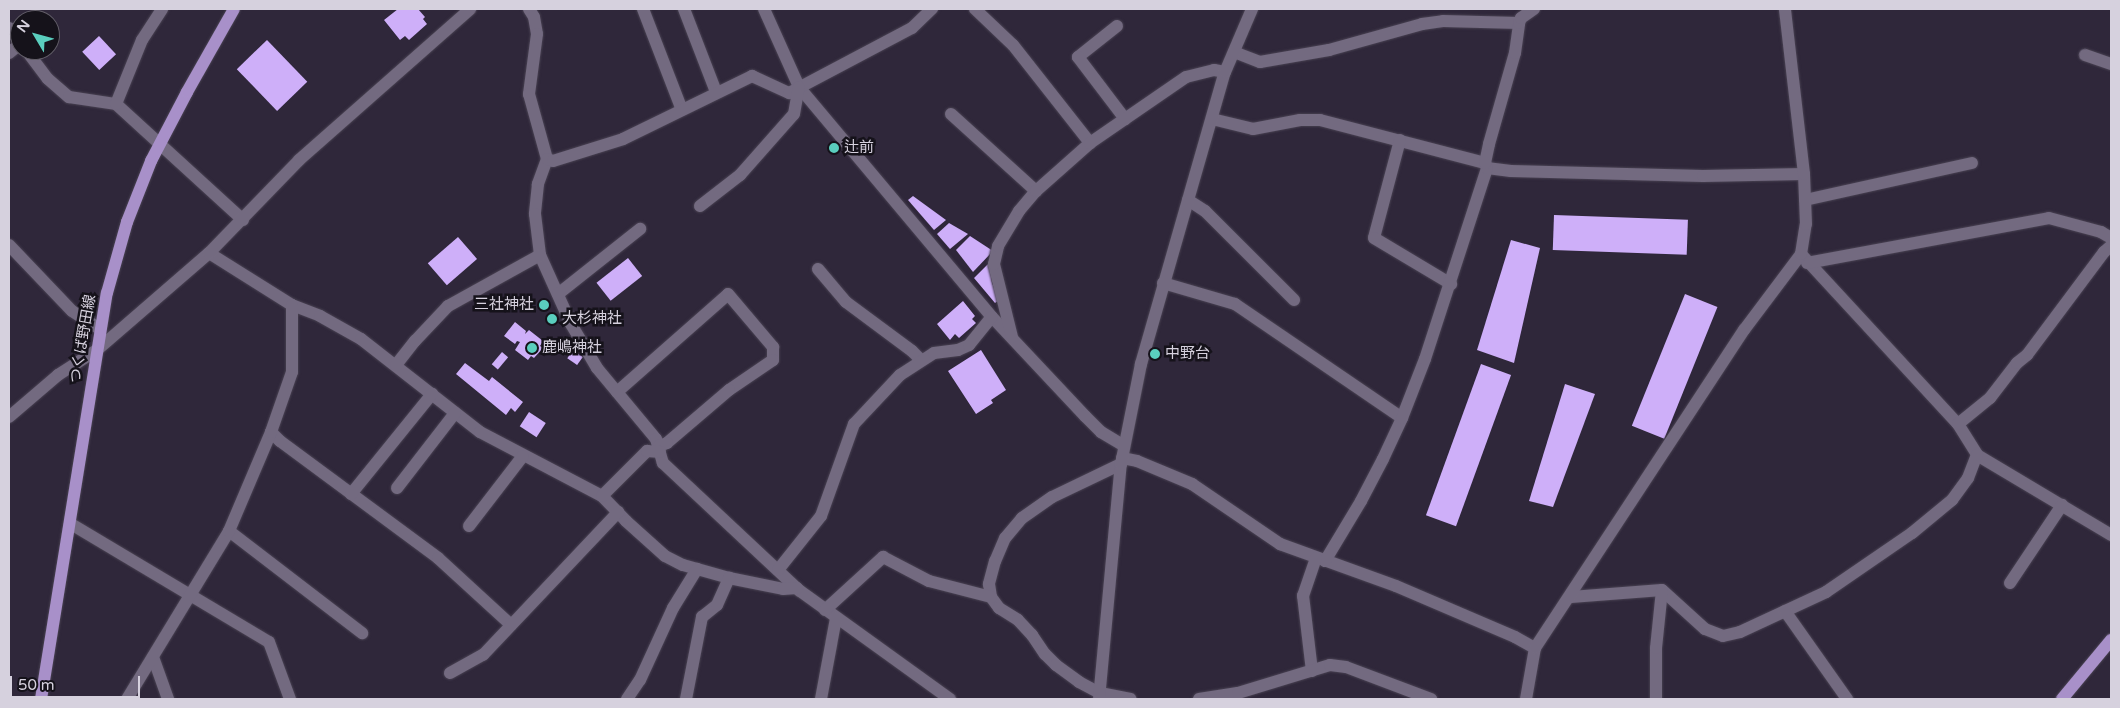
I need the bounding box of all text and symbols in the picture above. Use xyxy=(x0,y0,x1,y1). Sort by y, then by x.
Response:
north arrow xyxy=(10,10,60,60)
text: N xyxy=(13,17,34,36)
place label: 辻前 xyxy=(844,139,874,157)
marker: 辻前 xyxy=(828,142,840,154)
street label: つくば野田線 xyxy=(66,293,100,385)
place label: 三社神社 xyxy=(474,296,534,314)
marker: 三社神社 xyxy=(538,299,550,311)
place label: 大杉神社 xyxy=(562,310,622,328)
marker: 大杉神社 xyxy=(546,313,558,325)
place label: 鹿嶋神社 xyxy=(542,339,602,357)
marker: 鹿嶋神社 xyxy=(526,342,538,354)
place label: 中野台 xyxy=(1165,345,1210,363)
marker: 中野台 xyxy=(1149,348,1161,360)
scale bar xyxy=(12,666,142,698)
text: 50 m xyxy=(18,676,55,694)

